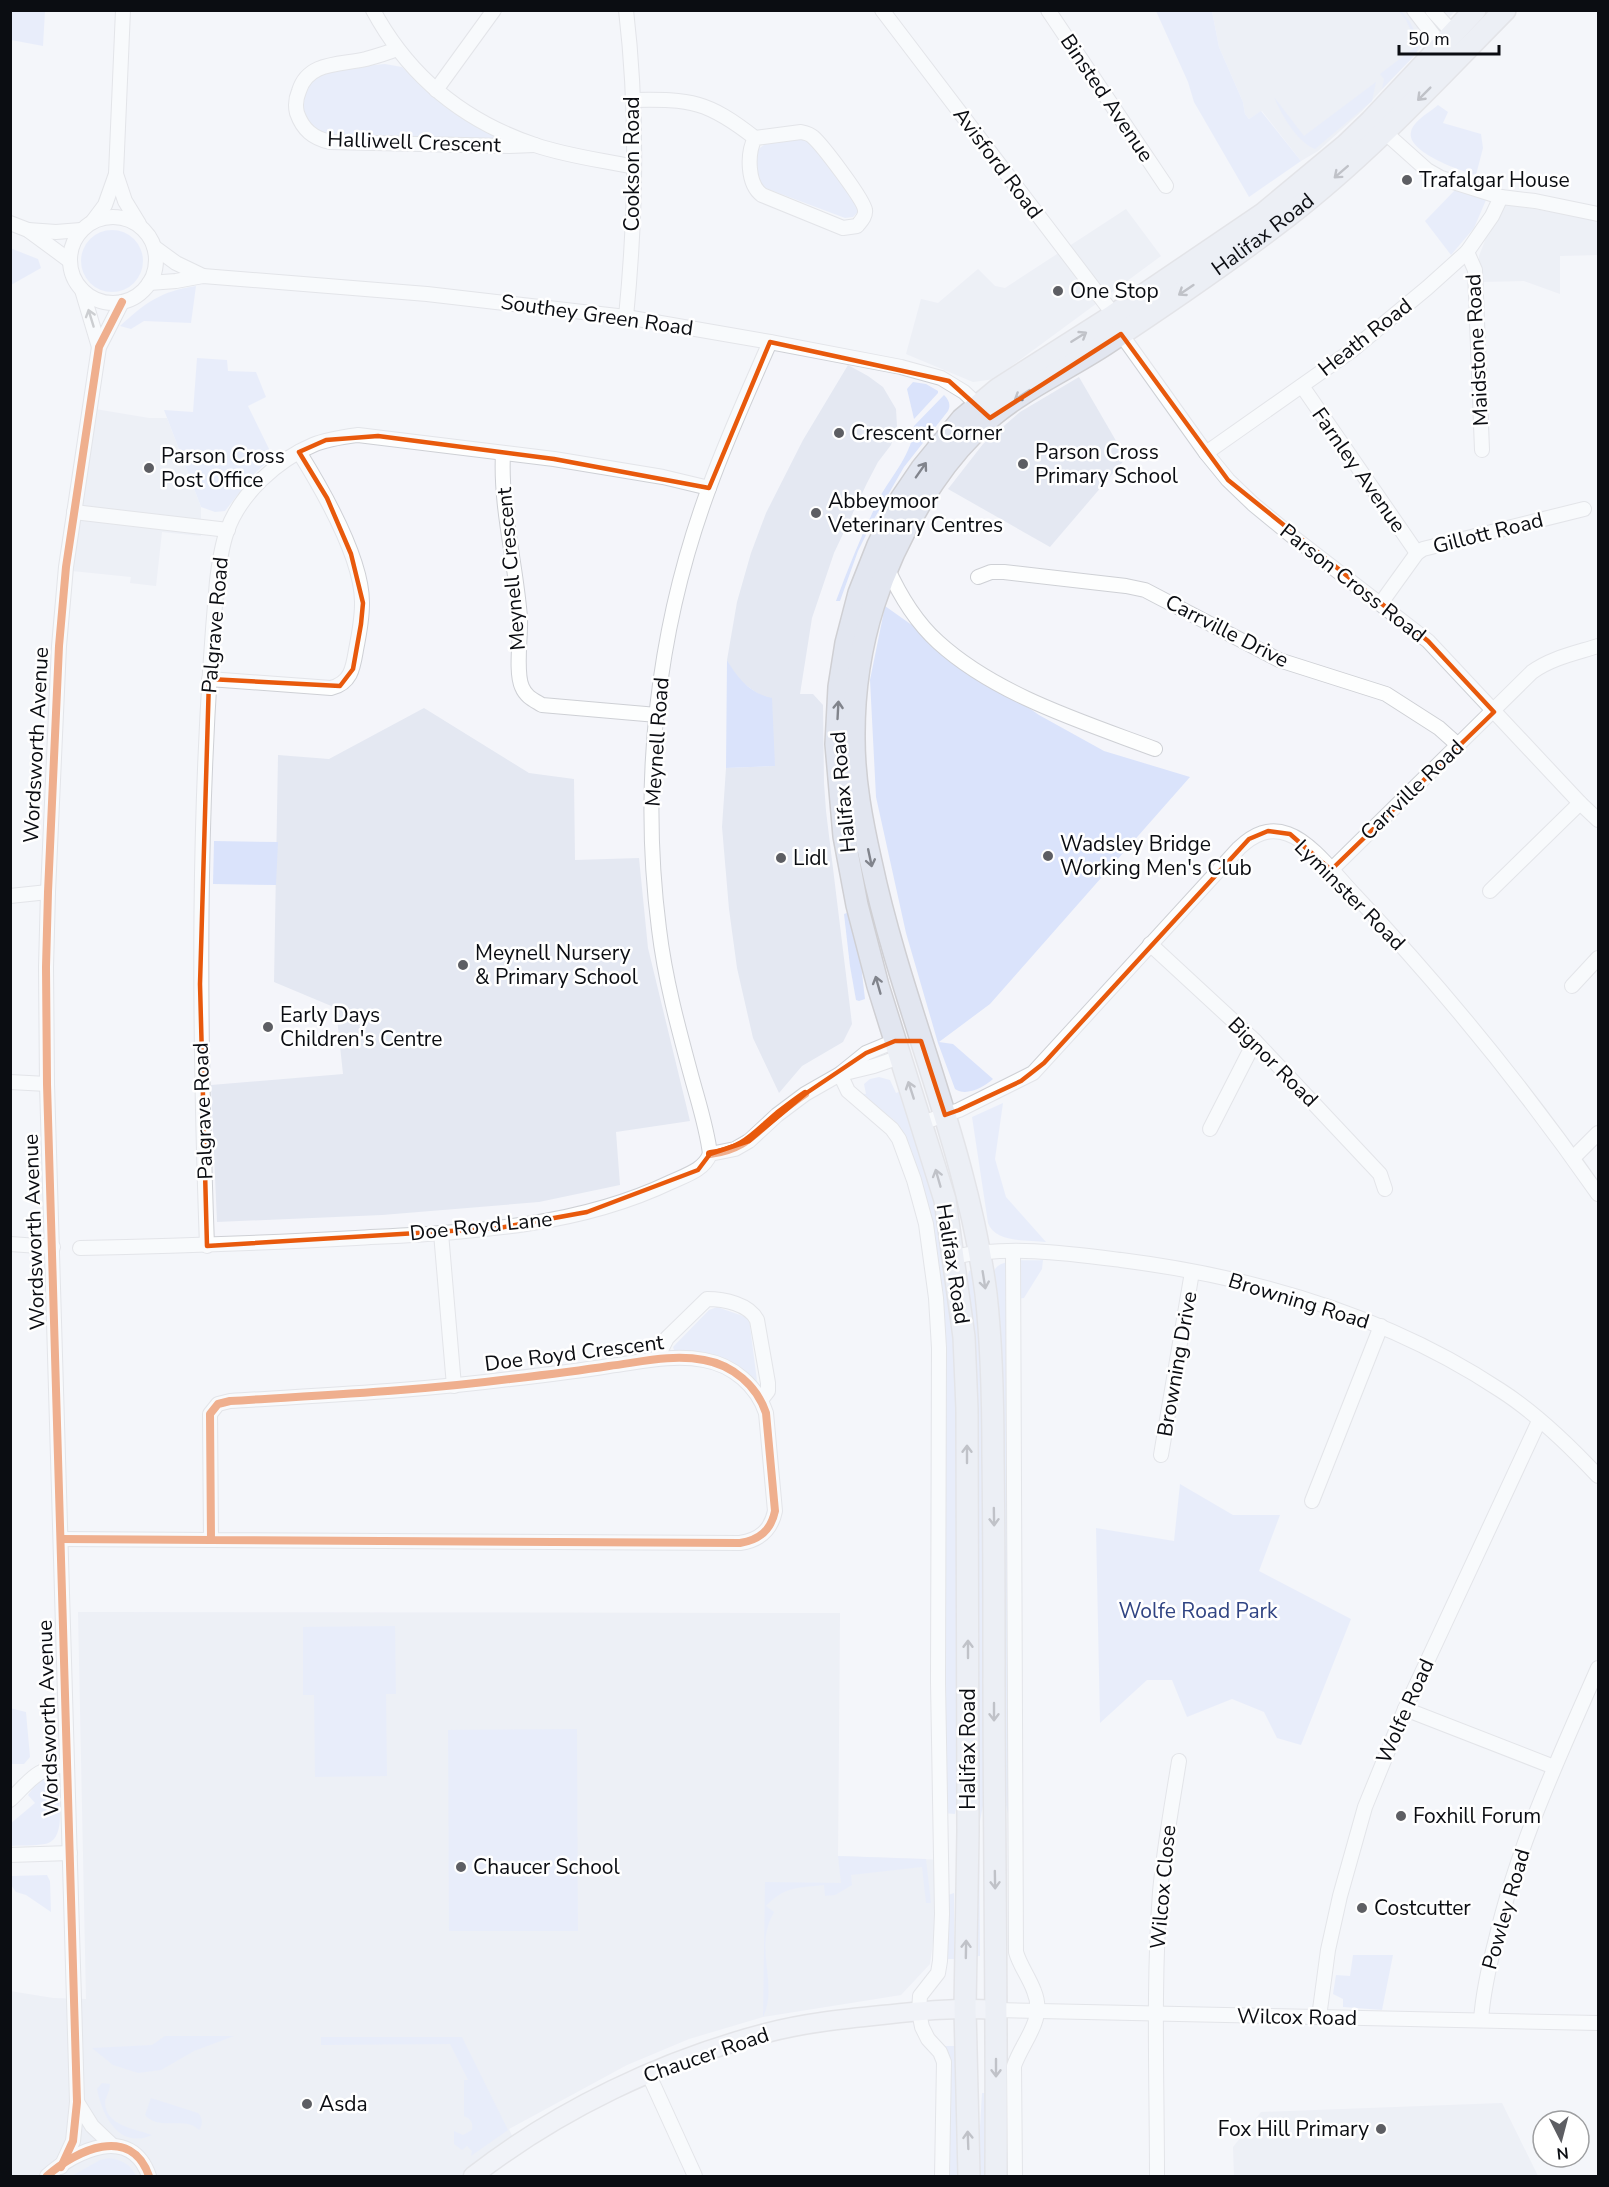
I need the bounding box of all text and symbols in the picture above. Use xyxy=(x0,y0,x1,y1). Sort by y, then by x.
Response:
scale bar xyxy=(1399,18,1500,56)
text: 50 m xyxy=(1408,27,1450,51)
street label: Binsted Avenue xyxy=(1054,29,1160,167)
one-way arrow xyxy=(1417,87,1432,102)
street label: Cookson Road xyxy=(618,96,646,232)
street label: Avisford Road xyxy=(947,102,1049,224)
street label: Halliwell Crescent xyxy=(327,125,502,159)
one-way arrow xyxy=(1334,165,1349,179)
place label: Trafalgar House xyxy=(1419,166,1570,194)
marker: Trafalgar House xyxy=(1400,173,1414,187)
street label: Halifax Road xyxy=(1206,187,1320,282)
street label: Maidstone Road xyxy=(1459,273,1495,427)
place label: One Stop xyxy=(1070,277,1159,305)
marker: One Stop xyxy=(1051,284,1065,298)
one-way arrow xyxy=(1178,284,1195,296)
street label: Southey Green Road xyxy=(499,288,695,342)
street label: Heath Road xyxy=(1312,292,1418,382)
one-way arrow xyxy=(85,309,96,328)
one-way arrow xyxy=(1070,330,1087,342)
one-way arrow xyxy=(1014,390,1031,402)
street label: Farnley Avenue xyxy=(1306,402,1412,538)
place label: Crescent Corner xyxy=(851,419,1003,447)
marker: Crescent Corner xyxy=(832,426,846,440)
place label: Parson Cross Primary School xyxy=(1035,438,1179,490)
place label: Parson Cross Post Office xyxy=(161,442,285,494)
marker: Parson Cross Primary School xyxy=(1016,457,1030,471)
marker: Parson Cross Post Office xyxy=(142,461,156,475)
one-way arrow xyxy=(915,462,927,478)
street label: Meynell Crescent xyxy=(490,486,532,652)
place label: Abbeymoor Veterinary Centres xyxy=(827,487,1003,539)
marker: Abbeymoor Veterinary Centres xyxy=(809,506,823,520)
street label: Gillott Road xyxy=(1430,506,1546,560)
street label: Parson Cross Road xyxy=(1274,517,1432,649)
street label: Palgrave Road xyxy=(195,556,235,694)
street label: Carrville Drive xyxy=(1161,588,1293,674)
street label: Wordsworth Avenue xyxy=(17,646,55,844)
street label: Meynell Road xyxy=(639,676,675,808)
one-way arrow xyxy=(833,701,844,721)
street label: Halifax Road xyxy=(824,730,862,854)
street label: Carrville Road xyxy=(1354,733,1470,847)
place label: Wadsley Bridge Working Men's Club xyxy=(1060,830,1252,882)
street label: Lyminster Road xyxy=(1288,833,1412,957)
place label: Lidl xyxy=(793,844,829,872)
one-way arrow xyxy=(864,848,876,867)
marker: Wadsley Bridge Working Men's Club xyxy=(1041,849,1055,863)
marker: Lidl xyxy=(774,851,788,865)
place label: Meynell Nursery & Primary School xyxy=(475,939,639,991)
marker: Meynell Nursery & Primary School xyxy=(456,958,470,972)
one-way arrow xyxy=(872,976,883,995)
place label: Early Days Children's Centre xyxy=(280,1001,442,1053)
street label: Bignor Road xyxy=(1222,1011,1324,1113)
marker: Early Days Children's Centre xyxy=(261,1020,275,1034)
street label: Palgrave Road xyxy=(187,1042,219,1180)
one-way arrow xyxy=(905,1081,916,1100)
street label: Wordsworth Avenue xyxy=(17,1133,51,1331)
one-way arrow xyxy=(932,1169,943,1188)
street label: Halifax Road xyxy=(930,1202,976,1326)
street label: Doe Royd Lane xyxy=(408,1205,554,1247)
street label: Browning Road xyxy=(1225,1266,1373,1336)
one-way arrow xyxy=(978,1270,989,1290)
street label: Browning Drive xyxy=(1150,1289,1204,1439)
street label: Doe Royd Crescent xyxy=(483,1328,666,1378)
one-way arrow xyxy=(961,1445,973,1465)
one-way arrow xyxy=(988,1506,1000,1526)
park label: Wolfe Road Park xyxy=(1118,1597,1278,1625)
street label: Wordsworth Avenue xyxy=(31,1619,65,1817)
one-way arrow xyxy=(962,1640,974,1660)
street label: Wolfe Road xyxy=(1369,1654,1441,1768)
street label: Halifax Road xyxy=(954,1688,982,1810)
one-way arrow xyxy=(988,1701,1000,1721)
place label: Foxhill Forum xyxy=(1413,1802,1541,1830)
marker: Foxhill Forum xyxy=(1394,1809,1408,1823)
street label: Wilcox Close xyxy=(1144,1824,1182,1950)
street label: Powley Road xyxy=(1475,1845,1537,1973)
place label: Chaucer School xyxy=(473,1853,620,1881)
marker: Chaucer School xyxy=(454,1860,468,1874)
one-way arrow xyxy=(989,1869,1000,1889)
place label: Costcutter xyxy=(1374,1894,1471,1922)
marker: Costcutter xyxy=(1355,1901,1369,1915)
one-way arrow xyxy=(960,1940,972,1960)
street label: Wilcox Road xyxy=(1237,2002,1357,2032)
street label: Chaucer Road xyxy=(639,2020,773,2090)
one-way arrow xyxy=(990,2058,1002,2078)
place label: Asda xyxy=(319,2090,368,2118)
marker: Asda xyxy=(300,2097,314,2111)
north arrow xyxy=(1531,2109,1591,2169)
place label: Fox Hill Primary xyxy=(1218,2115,1369,2143)
marker: Fox Hill Primary xyxy=(1374,2122,1388,2136)
one-way arrow xyxy=(963,2131,974,2151)
text: N xyxy=(1555,2141,1570,2164)

